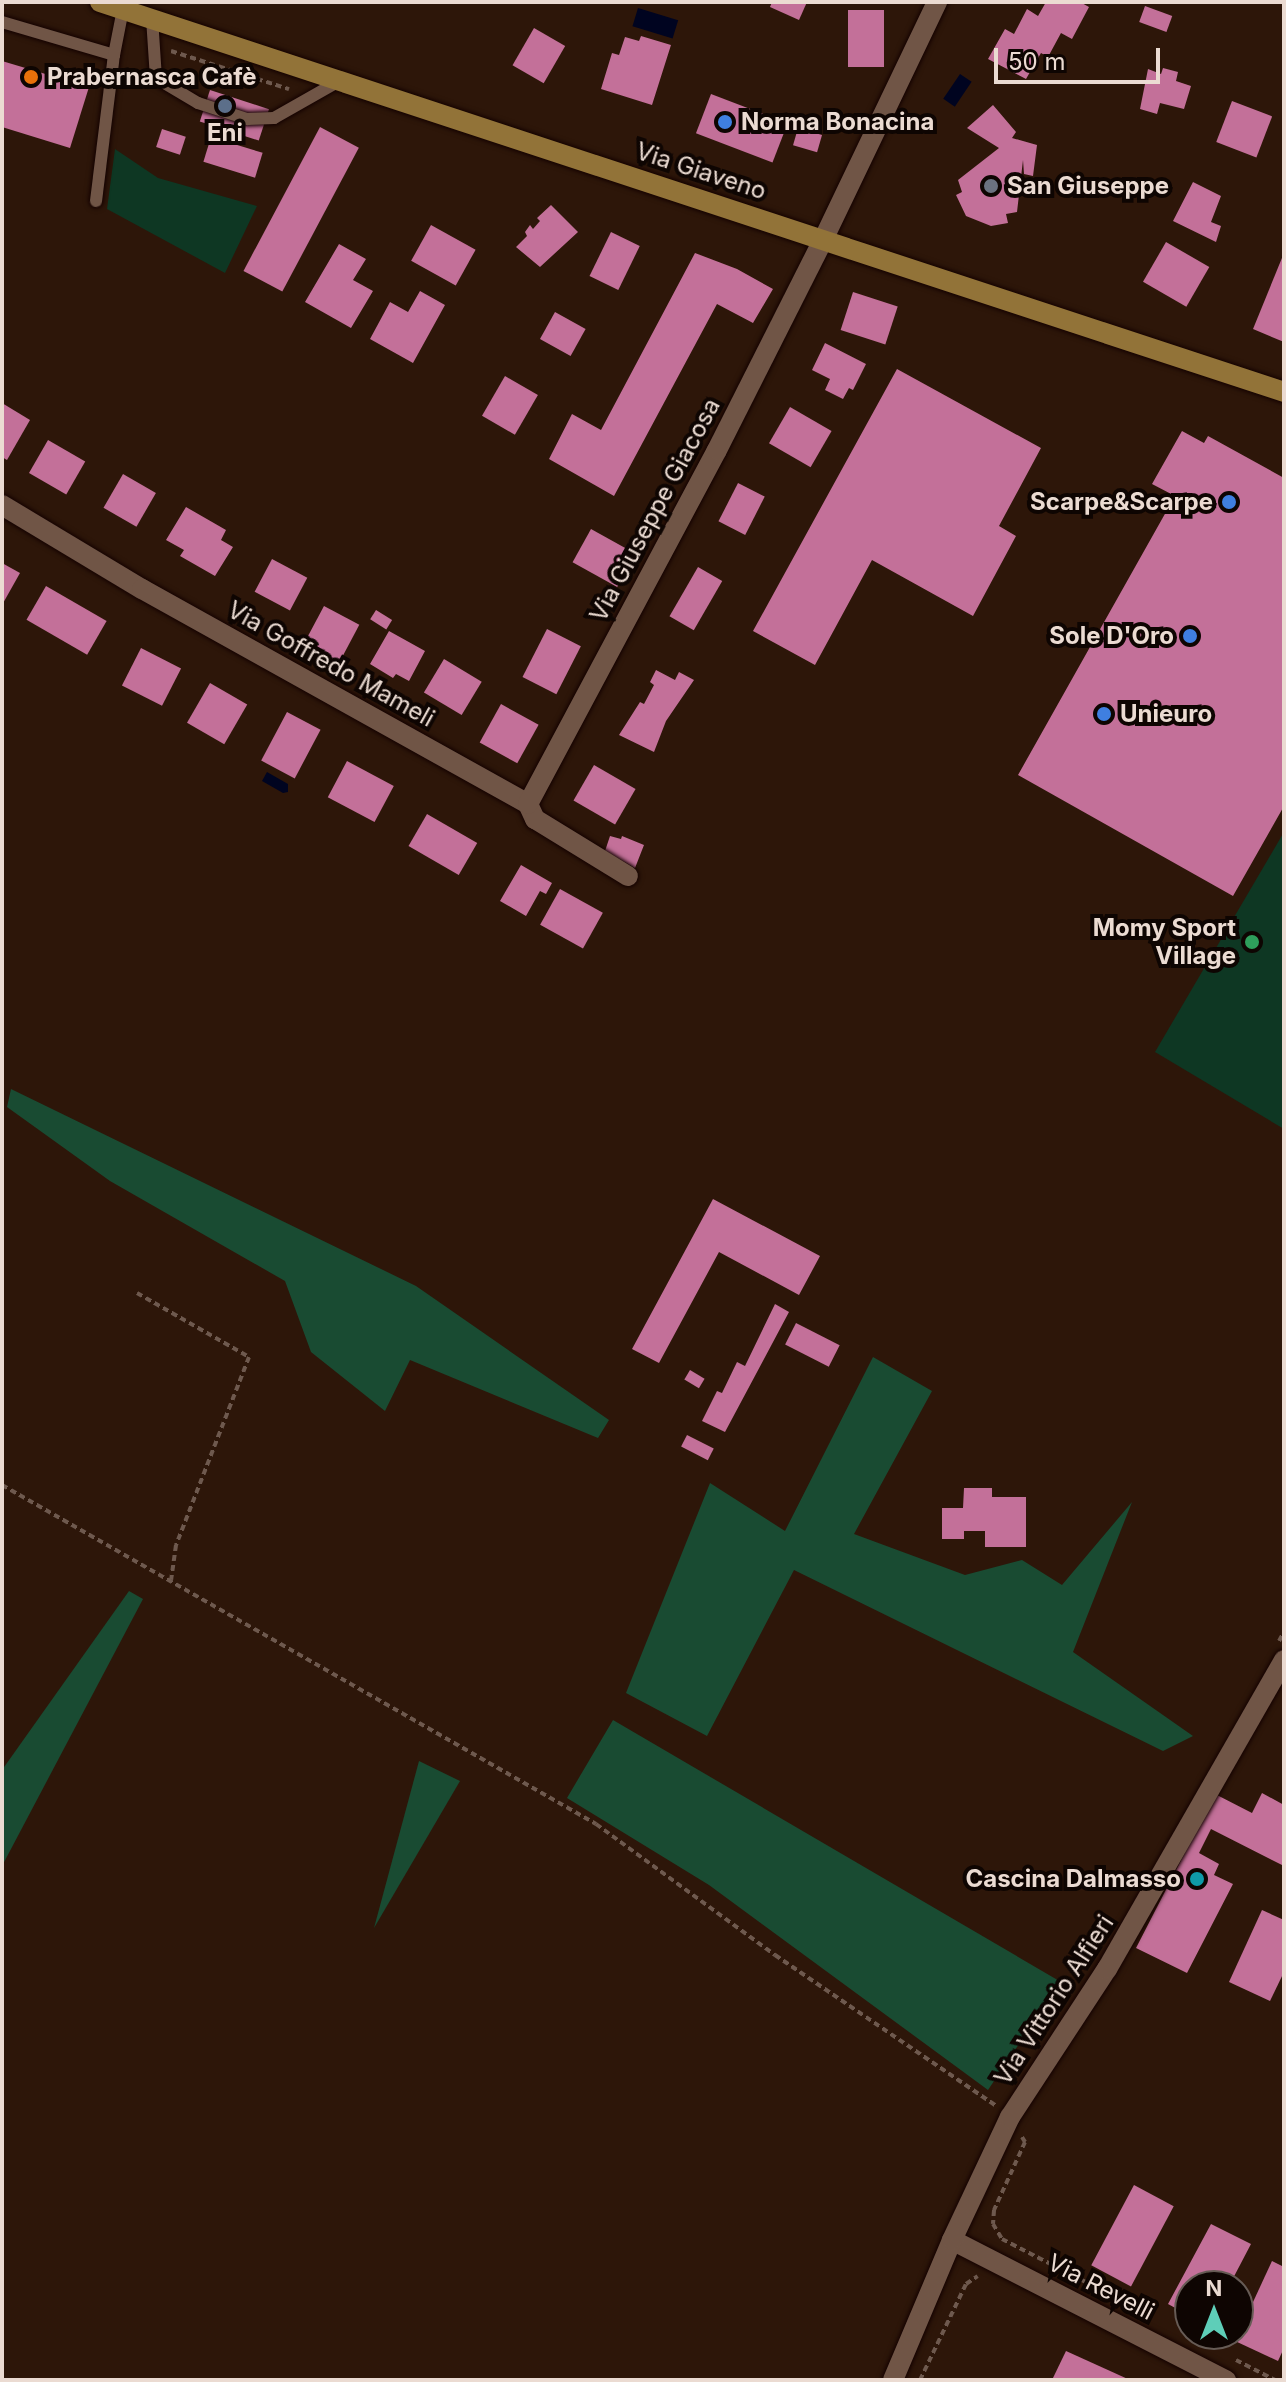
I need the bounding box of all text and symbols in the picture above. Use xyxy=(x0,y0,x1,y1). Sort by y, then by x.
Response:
scale bar xyxy=(998,32,1164,82)
text: 50 m xyxy=(1008,47,1066,76)
place label: Prabernasca Cafè xyxy=(47,63,257,91)
marker: Prabernasca Cafè xyxy=(22,68,40,86)
marker: Eni xyxy=(216,97,234,115)
place label: Norma Bonacina xyxy=(741,108,934,136)
marker: Norma Bonacina xyxy=(716,113,734,131)
place label: Eni xyxy=(207,119,243,147)
street label: Via Giaveno xyxy=(632,136,770,206)
place label: San Giuseppe xyxy=(1007,172,1169,200)
marker: San Giuseppe xyxy=(982,177,1000,195)
street label: Via Giuseppe Giacosa xyxy=(584,393,726,627)
place label: Scarpe&Scarpe xyxy=(1030,488,1213,516)
marker: Scarpe&Scarpe xyxy=(1220,493,1238,511)
street label: Via Goffredo Mameli xyxy=(223,595,439,733)
place label: Sole D'Oro xyxy=(1049,622,1174,650)
marker: Sole D'Oro xyxy=(1181,627,1199,645)
place label: Unieuro xyxy=(1120,700,1212,728)
marker: Unieuro xyxy=(1095,705,1113,723)
place label: Momy Sport Village xyxy=(1093,914,1236,970)
marker: Momy Sport Village xyxy=(1243,933,1261,951)
place label: Cascina Dalmasso xyxy=(965,1865,1181,1893)
marker: Cascina Dalmasso xyxy=(1188,1870,1206,1888)
street label: Via Vittorio Alfieri xyxy=(988,1910,1120,2090)
street label: Via Revelli xyxy=(1043,2248,1159,2326)
north arrow xyxy=(1174,2270,1254,2350)
text: N xyxy=(1206,2275,1222,2301)

